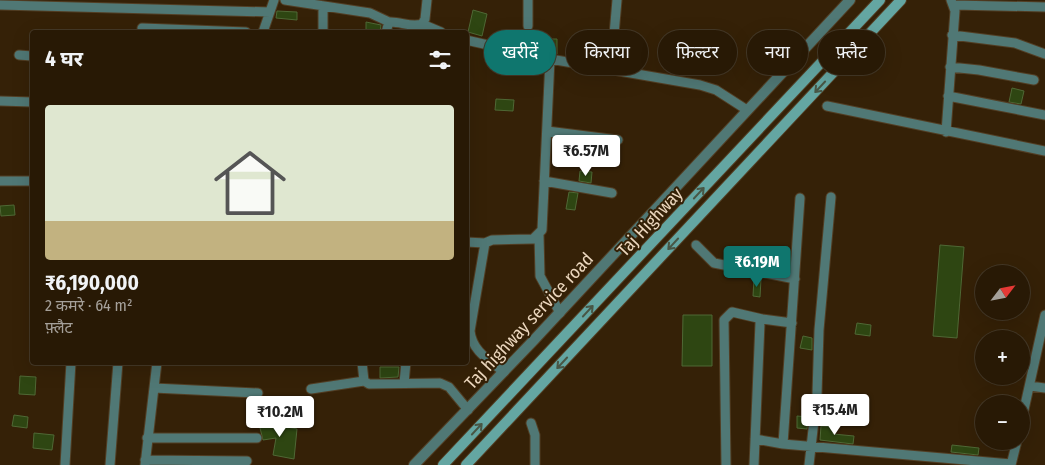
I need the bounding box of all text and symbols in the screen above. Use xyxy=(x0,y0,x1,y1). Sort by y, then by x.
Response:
chip: खरीदें xyxy=(484,30,556,75)
chip: किराया xyxy=(566,30,648,75)
chip: फ़िल्टर xyxy=(658,30,737,75)
chip: नया xyxy=(747,30,808,75)
chip: फ़्लैट xyxy=(818,30,885,75)
text: 4 घर xyxy=(45,46,83,72)
icon: filters xyxy=(426,46,454,74)
one-way arrow xyxy=(814,80,826,93)
pin: ₹6.57M xyxy=(545,134,627,177)
icon: home xyxy=(205,138,295,228)
text: ₹6.57M xyxy=(563,141,609,160)
street label: Taj Highway xyxy=(613,183,687,261)
one-way arrow xyxy=(693,186,705,199)
one-way arrow xyxy=(667,238,679,251)
pin: ₹6.19M xyxy=(716,246,798,288)
street label: Taj highway service road xyxy=(460,248,598,394)
text: ₹6.19M xyxy=(735,252,779,271)
north arrow xyxy=(975,265,1030,320)
map controls xyxy=(975,265,1030,450)
text: ₹6,190,000 xyxy=(45,270,139,296)
text: 2 कमरे · 64 m² xyxy=(45,296,133,315)
one-way arrow xyxy=(582,305,594,317)
text: फ़्लैट xyxy=(45,318,73,337)
button: + xyxy=(975,330,1030,385)
one-way arrow xyxy=(556,357,568,369)
pin: ₹15.4M xyxy=(794,394,876,436)
button: − xyxy=(975,395,1030,450)
pin: ₹10.2M xyxy=(239,396,321,438)
text: ₹15.4M xyxy=(812,400,858,419)
text: ₹10.2M xyxy=(257,402,303,421)
one-way arrow xyxy=(471,423,483,436)

